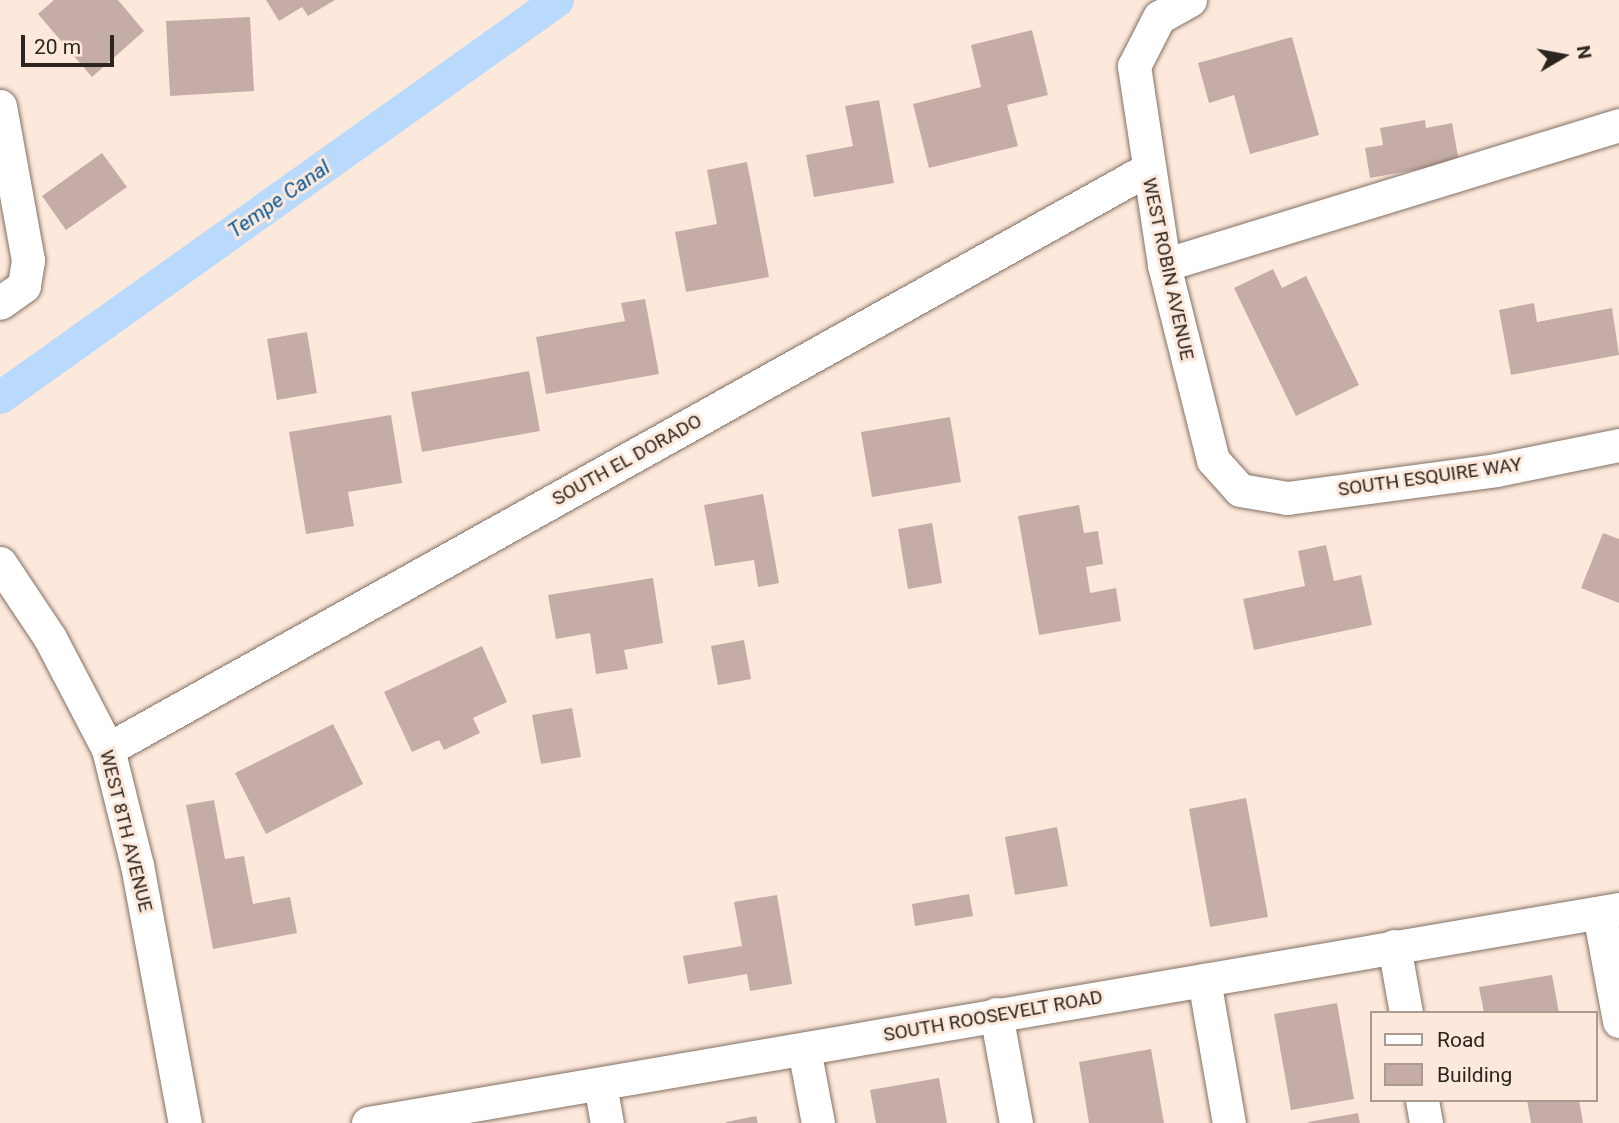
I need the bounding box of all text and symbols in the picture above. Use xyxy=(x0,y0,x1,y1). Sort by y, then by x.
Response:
scale bar xyxy=(24,21,117,65)
north arrow xyxy=(1528,21,1598,91)
text: 20 m xyxy=(34,35,81,59)
text: N xyxy=(1572,44,1597,61)
water label: Tempe Canal xyxy=(223,155,335,243)
street label: WEST ROBIN AVENUE xyxy=(1137,176,1199,362)
street label: SOUTH EL DORADO xyxy=(548,409,706,511)
street label: SOUTH ESQUIRE WAY xyxy=(1337,453,1523,501)
street label: WEST 8TH AVENUE xyxy=(95,748,157,914)
street label: SOUTH ROOSEVELT ROAD xyxy=(882,985,1104,1047)
legend xyxy=(1370,1011,1598,1102)
text: Road xyxy=(1437,1028,1485,1052)
text: Building xyxy=(1437,1063,1512,1087)

